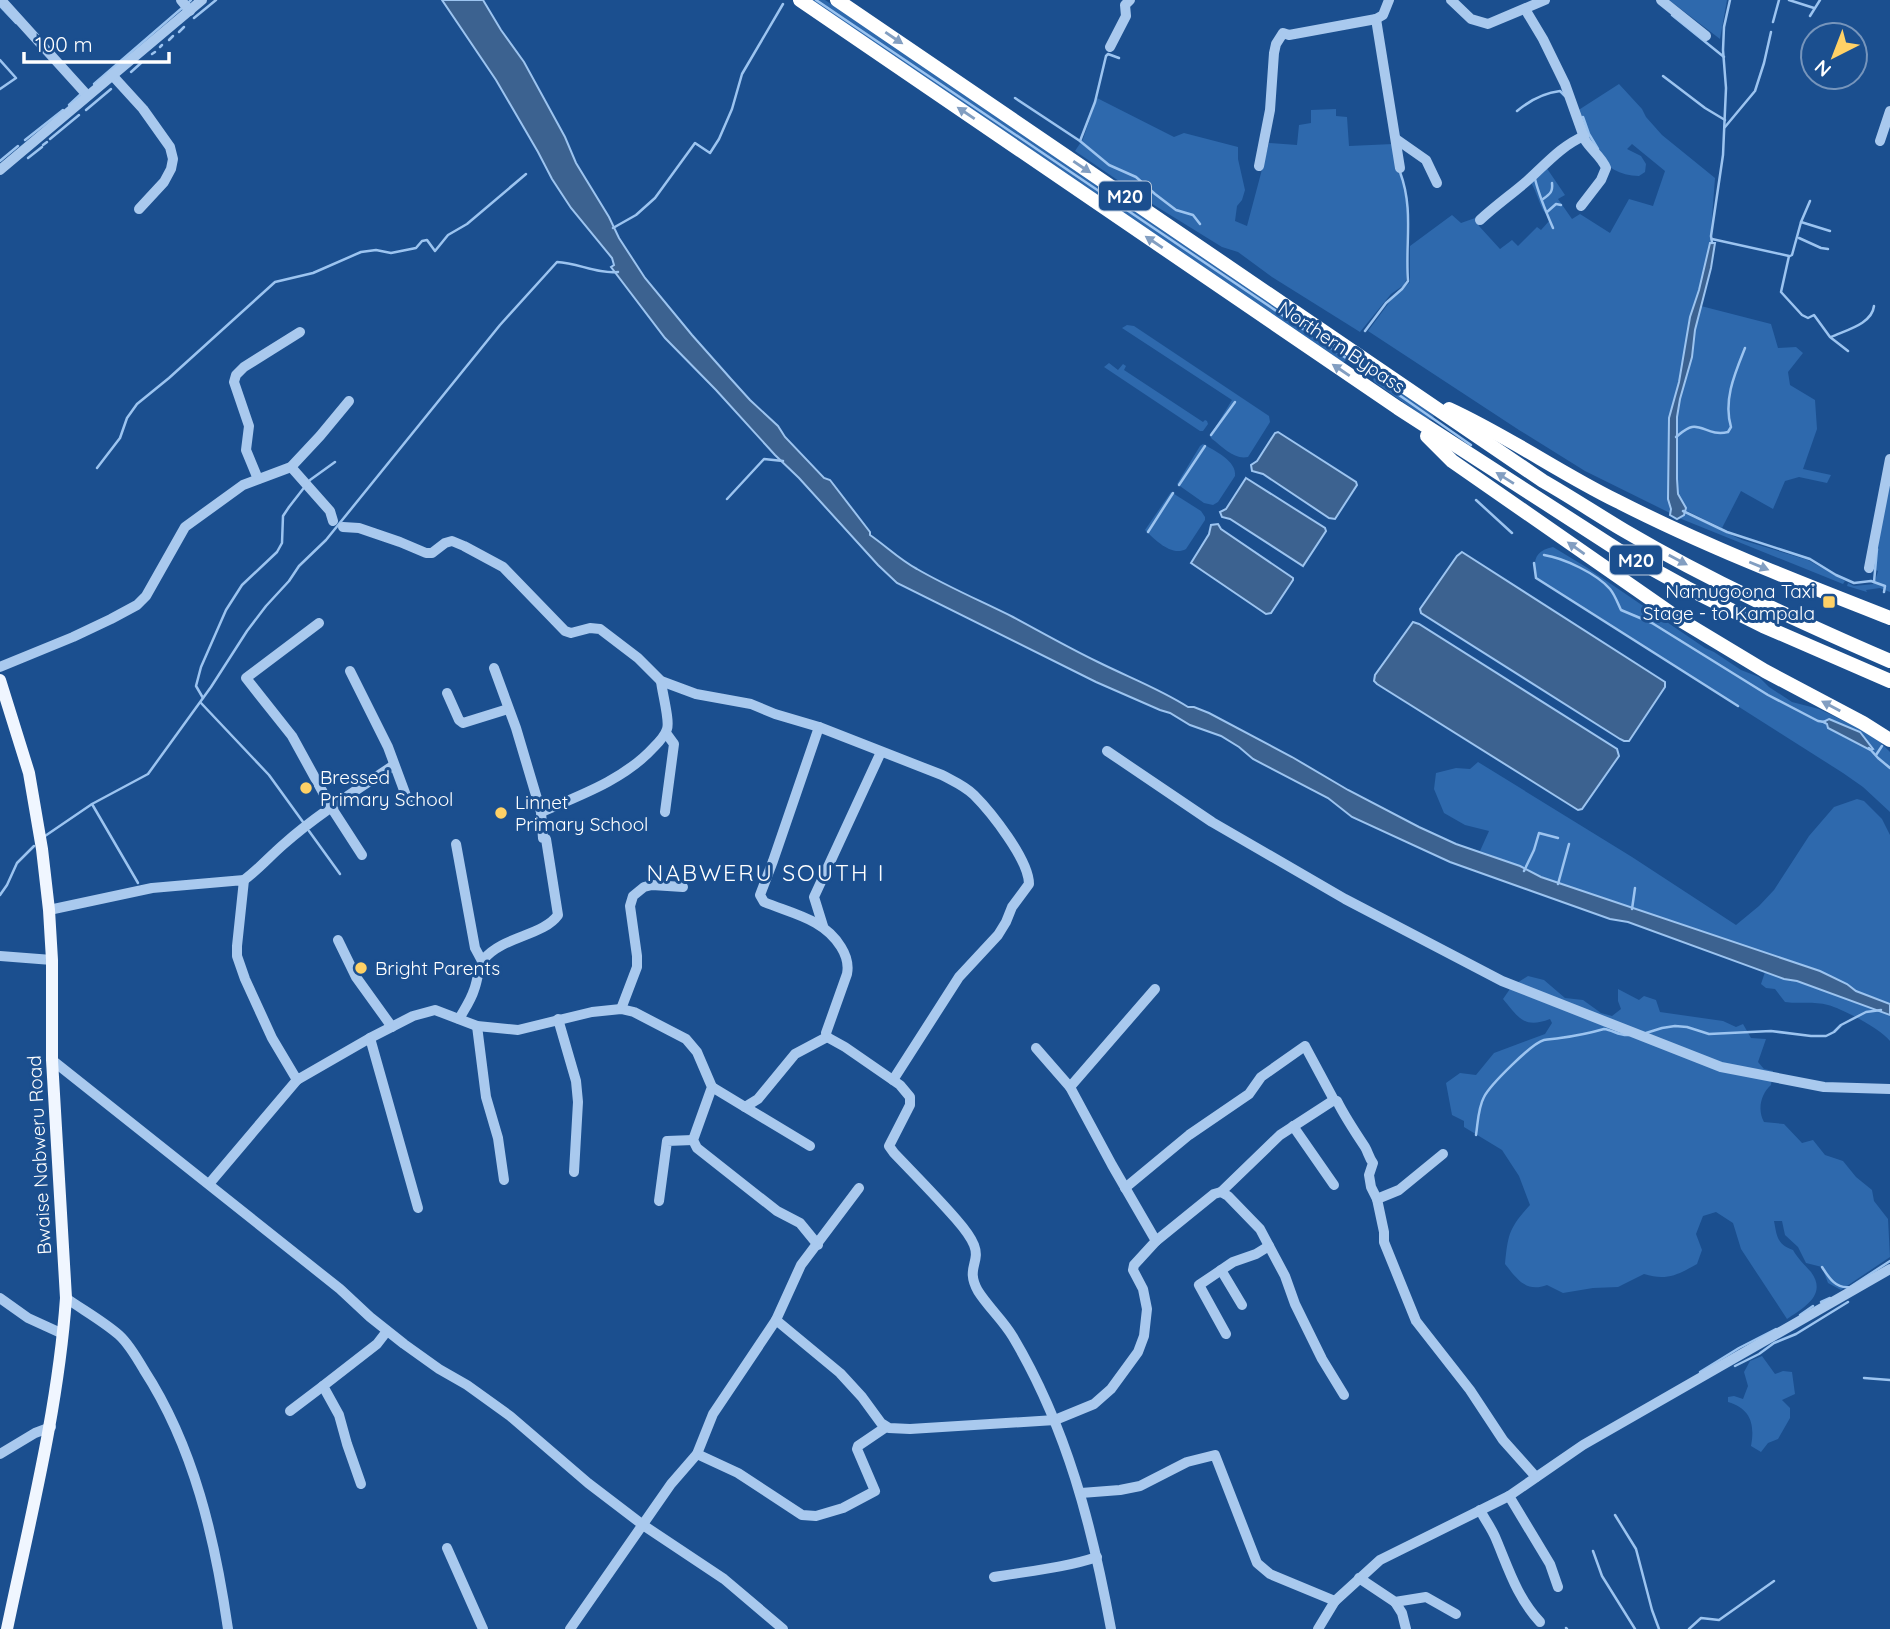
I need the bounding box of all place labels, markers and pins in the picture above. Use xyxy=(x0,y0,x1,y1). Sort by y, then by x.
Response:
place label: Namugoona Taxi Stage - to Kampala xyxy=(1643,579,1815,625)
marker: Namugoona Taxi Stage - to Kampala xyxy=(1821,594,1837,610)
place label: Bressed Primary School xyxy=(320,765,453,811)
marker: Bressed Primary School xyxy=(298,780,314,796)
place label: Linnet Primary School xyxy=(515,790,648,836)
marker: Linnet Primary School xyxy=(493,805,509,821)
place label: Bright Parents xyxy=(375,956,500,980)
marker: Bright Parents xyxy=(353,960,369,976)

